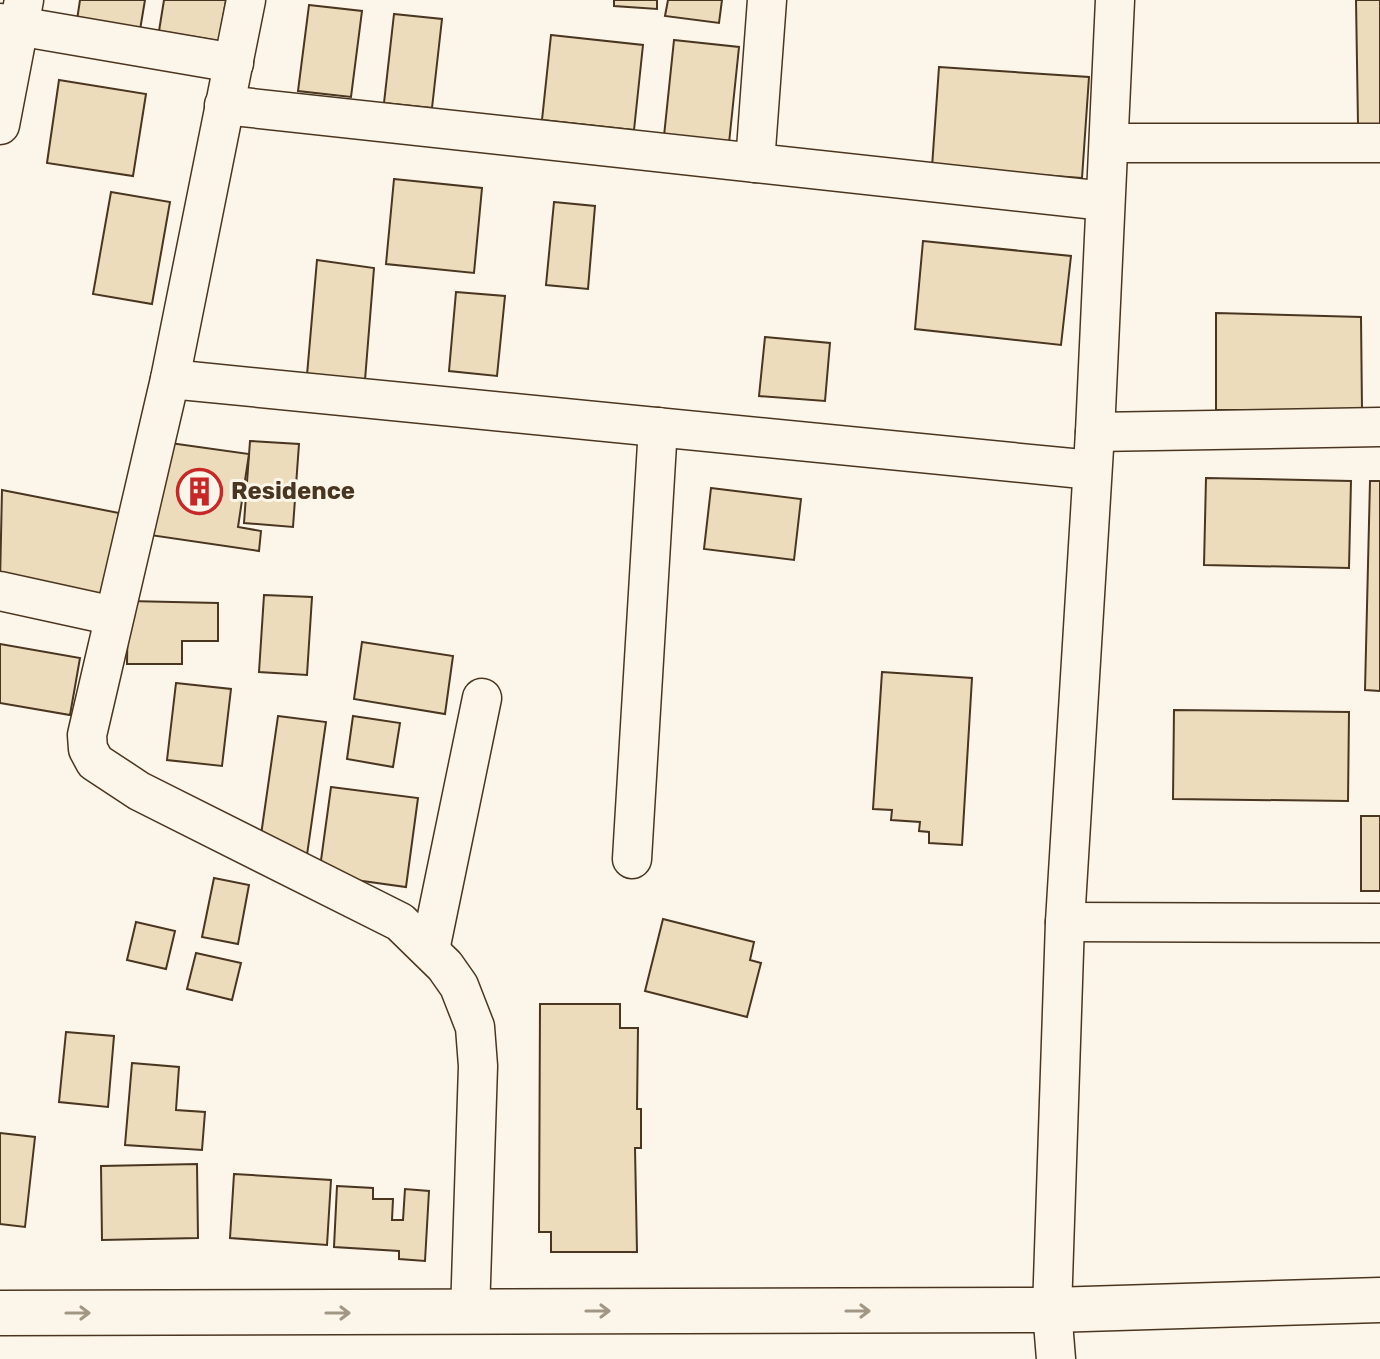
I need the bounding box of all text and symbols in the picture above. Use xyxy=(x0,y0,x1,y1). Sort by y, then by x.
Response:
building icon: Residence xyxy=(176,467,224,515)
place label: Residence xyxy=(231,477,355,505)
one-way arrow xyxy=(584,1303,611,1319)
one-way arrow xyxy=(844,1303,871,1319)
one-way arrow xyxy=(64,1305,91,1321)
one-way arrow xyxy=(324,1305,351,1321)

